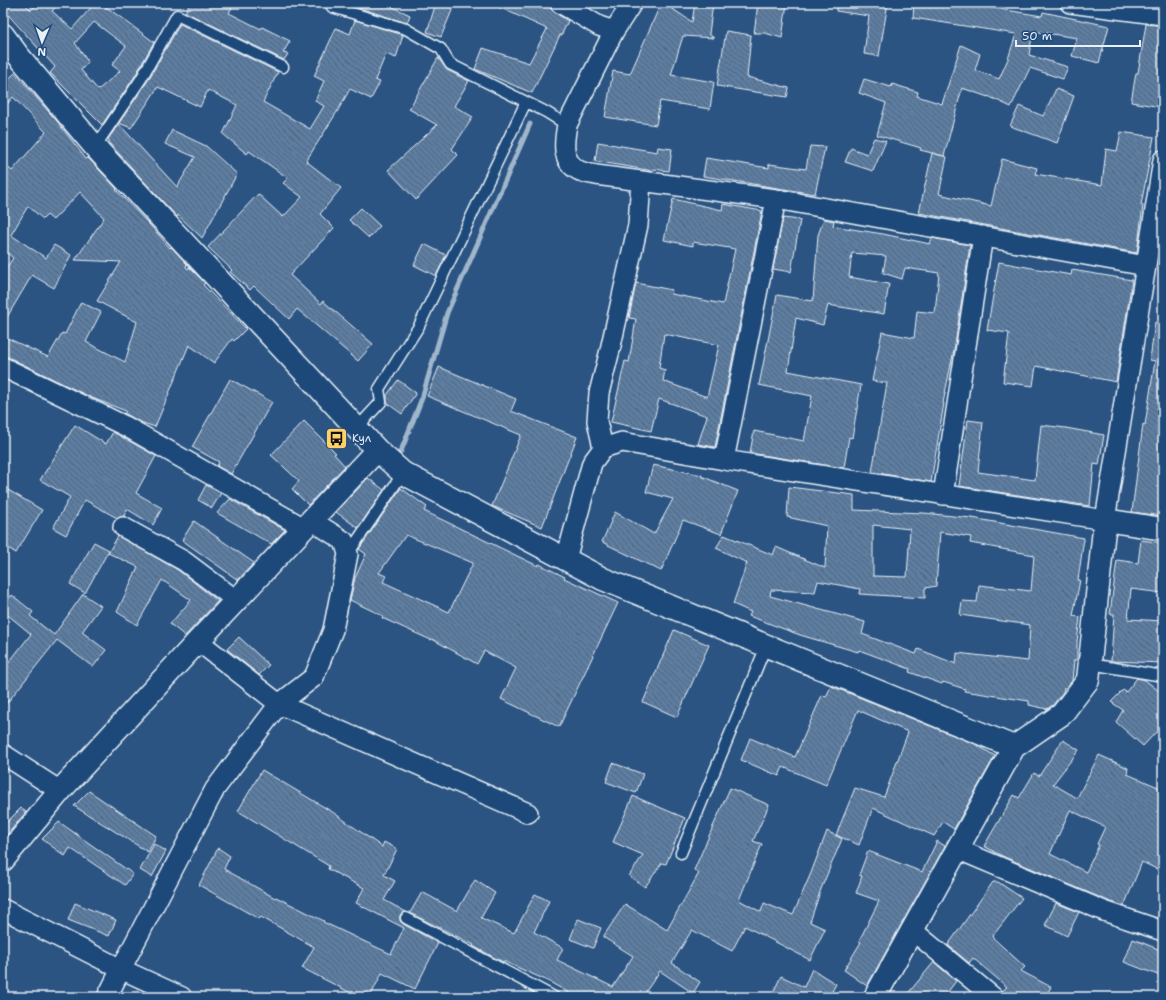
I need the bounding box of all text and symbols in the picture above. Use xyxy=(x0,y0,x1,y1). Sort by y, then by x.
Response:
north arrow xyxy=(22,22,62,62)
scale bar xyxy=(1016,22,1140,48)
text: 50 m xyxy=(1022,28,1052,44)
text: N xyxy=(37,44,46,59)
bus stop icon: Кул xyxy=(324,425,350,451)
place label: Кул xyxy=(352,431,371,446)

